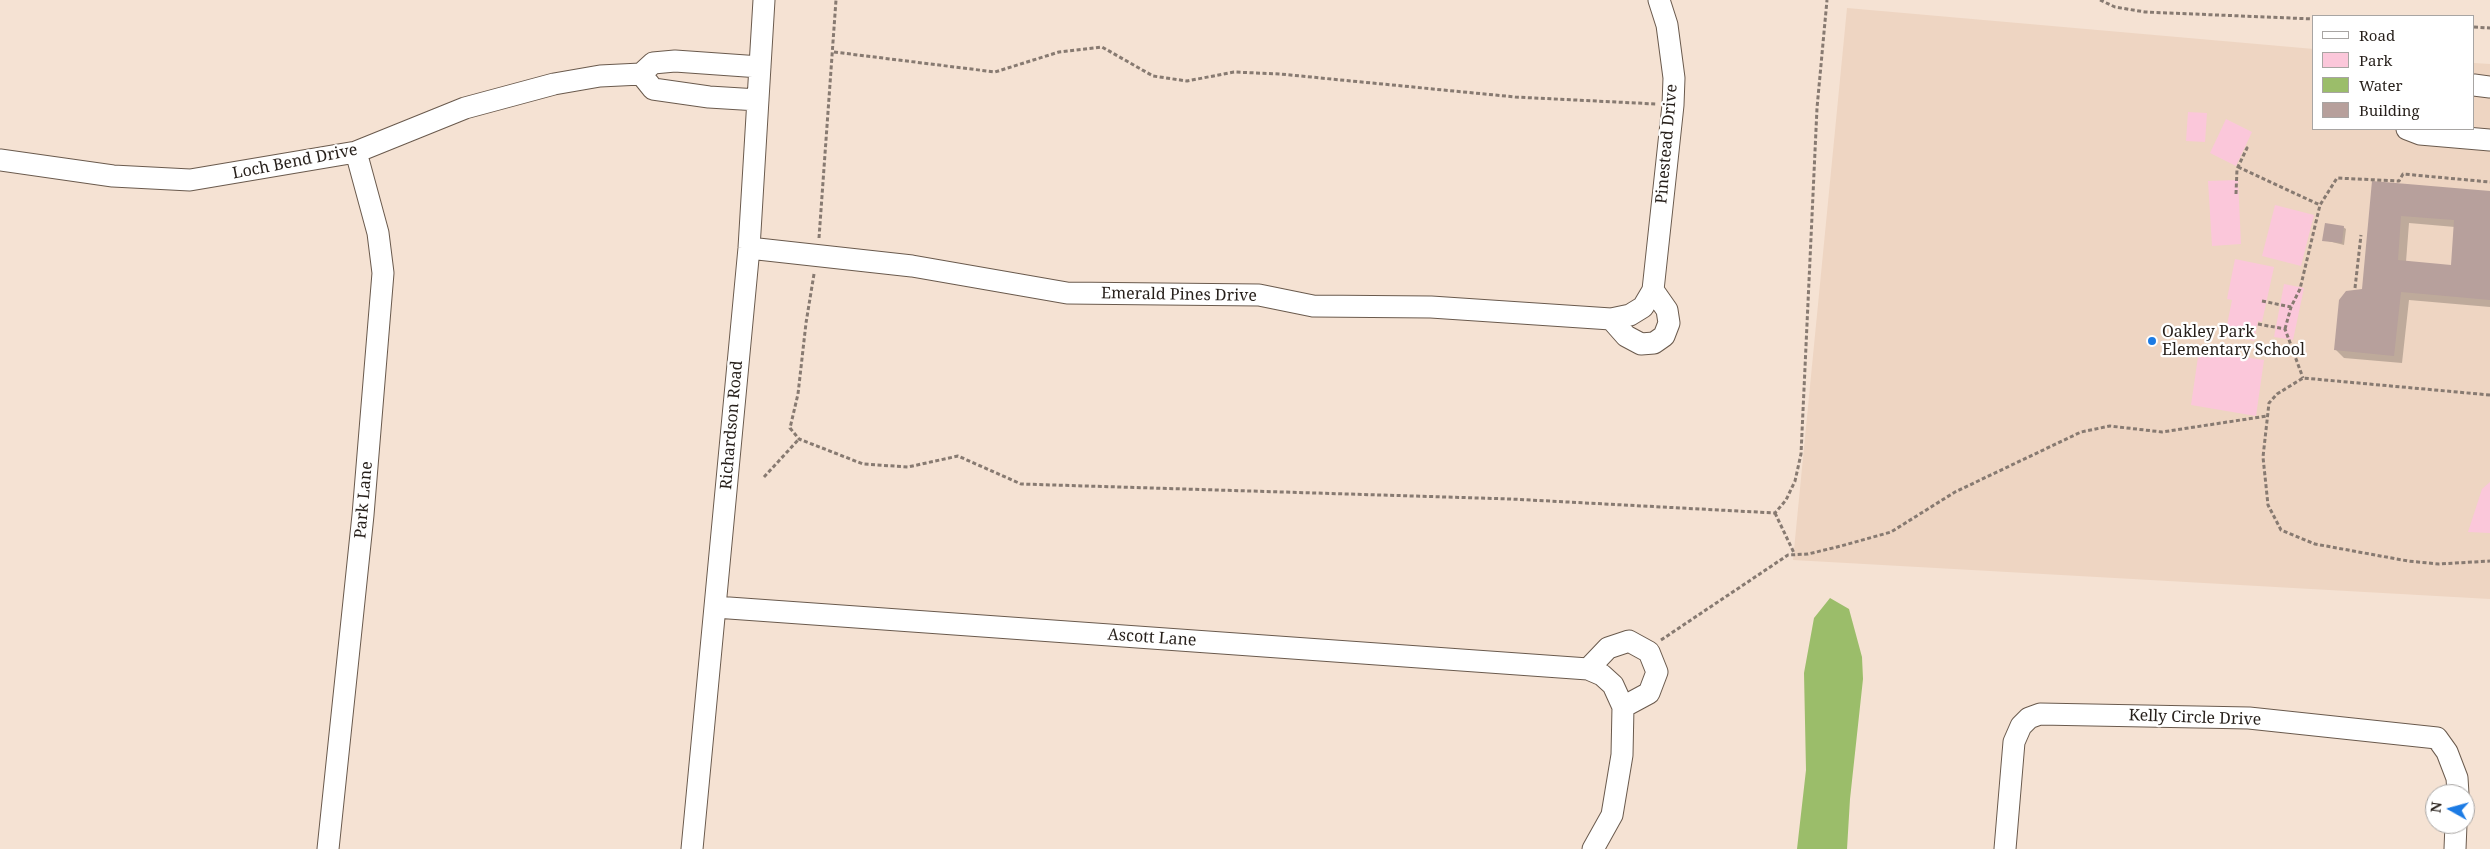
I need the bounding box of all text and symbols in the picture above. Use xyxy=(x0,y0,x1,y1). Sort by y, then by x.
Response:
legend xyxy=(2312,15,2475,130)
text: Road xyxy=(2359,25,2395,45)
text: Park xyxy=(2359,50,2392,70)
text: Water xyxy=(2359,75,2402,95)
street label: Pinestead Drive xyxy=(1652,83,1682,205)
text: Building xyxy=(2359,100,2420,120)
street label: Loch Bend Drive xyxy=(231,140,359,184)
street label: Emerald Pines Drive xyxy=(1101,284,1257,306)
place label: Oakley Park Elementary School xyxy=(2162,322,2305,360)
marker: Oakley Park Elementary School xyxy=(2146,335,2158,347)
street label: Richardson Road xyxy=(717,360,747,490)
street label: Park Lane xyxy=(351,461,377,539)
street label: Ascott Lane xyxy=(1107,625,1197,651)
street label: Kelly Circle Drive xyxy=(2128,706,2262,730)
north arrow xyxy=(2425,784,2475,834)
text: N xyxy=(2426,801,2446,814)

